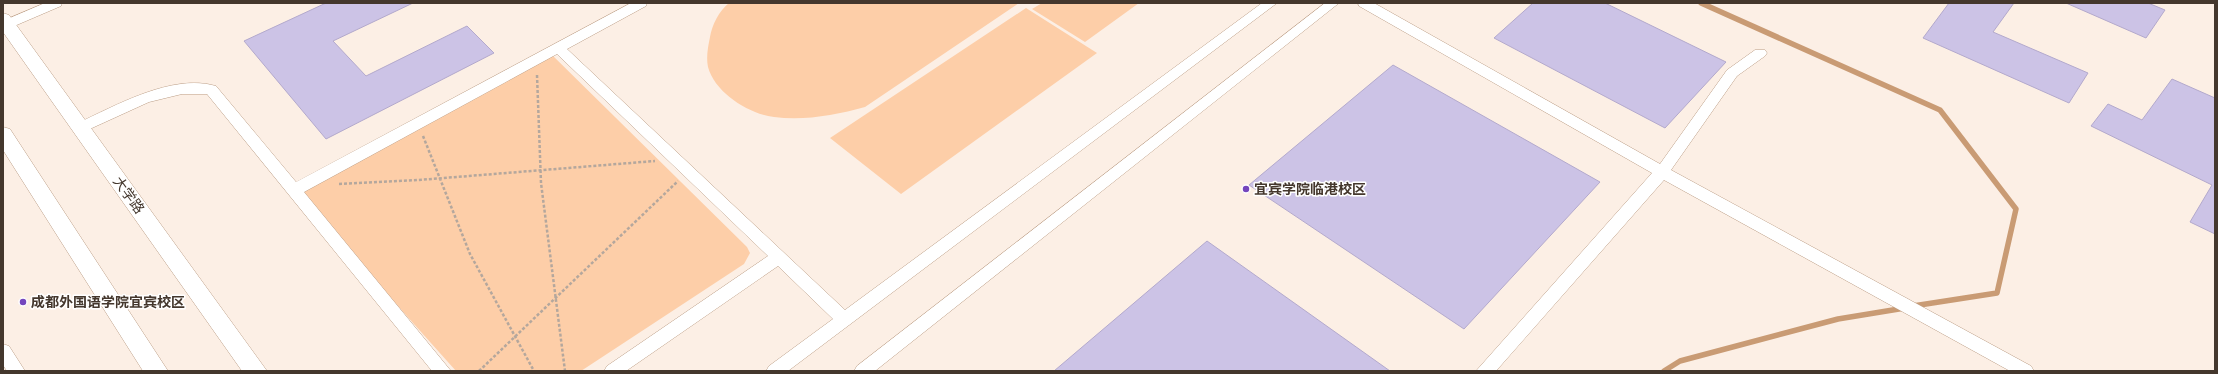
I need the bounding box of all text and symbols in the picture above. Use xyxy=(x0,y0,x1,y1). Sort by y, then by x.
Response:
street label: 大学路 xyxy=(110,173,148,217)
place label: 宜宾学院临港校区 xyxy=(1254,181,1366,197)
marker: 宜宾学院临港校区 xyxy=(1241,184,1251,194)
place label: 成都外国语学院宜宾校区 xyxy=(31,294,185,310)
marker: 成都外国语学院宜宾校区 xyxy=(18,297,28,307)

